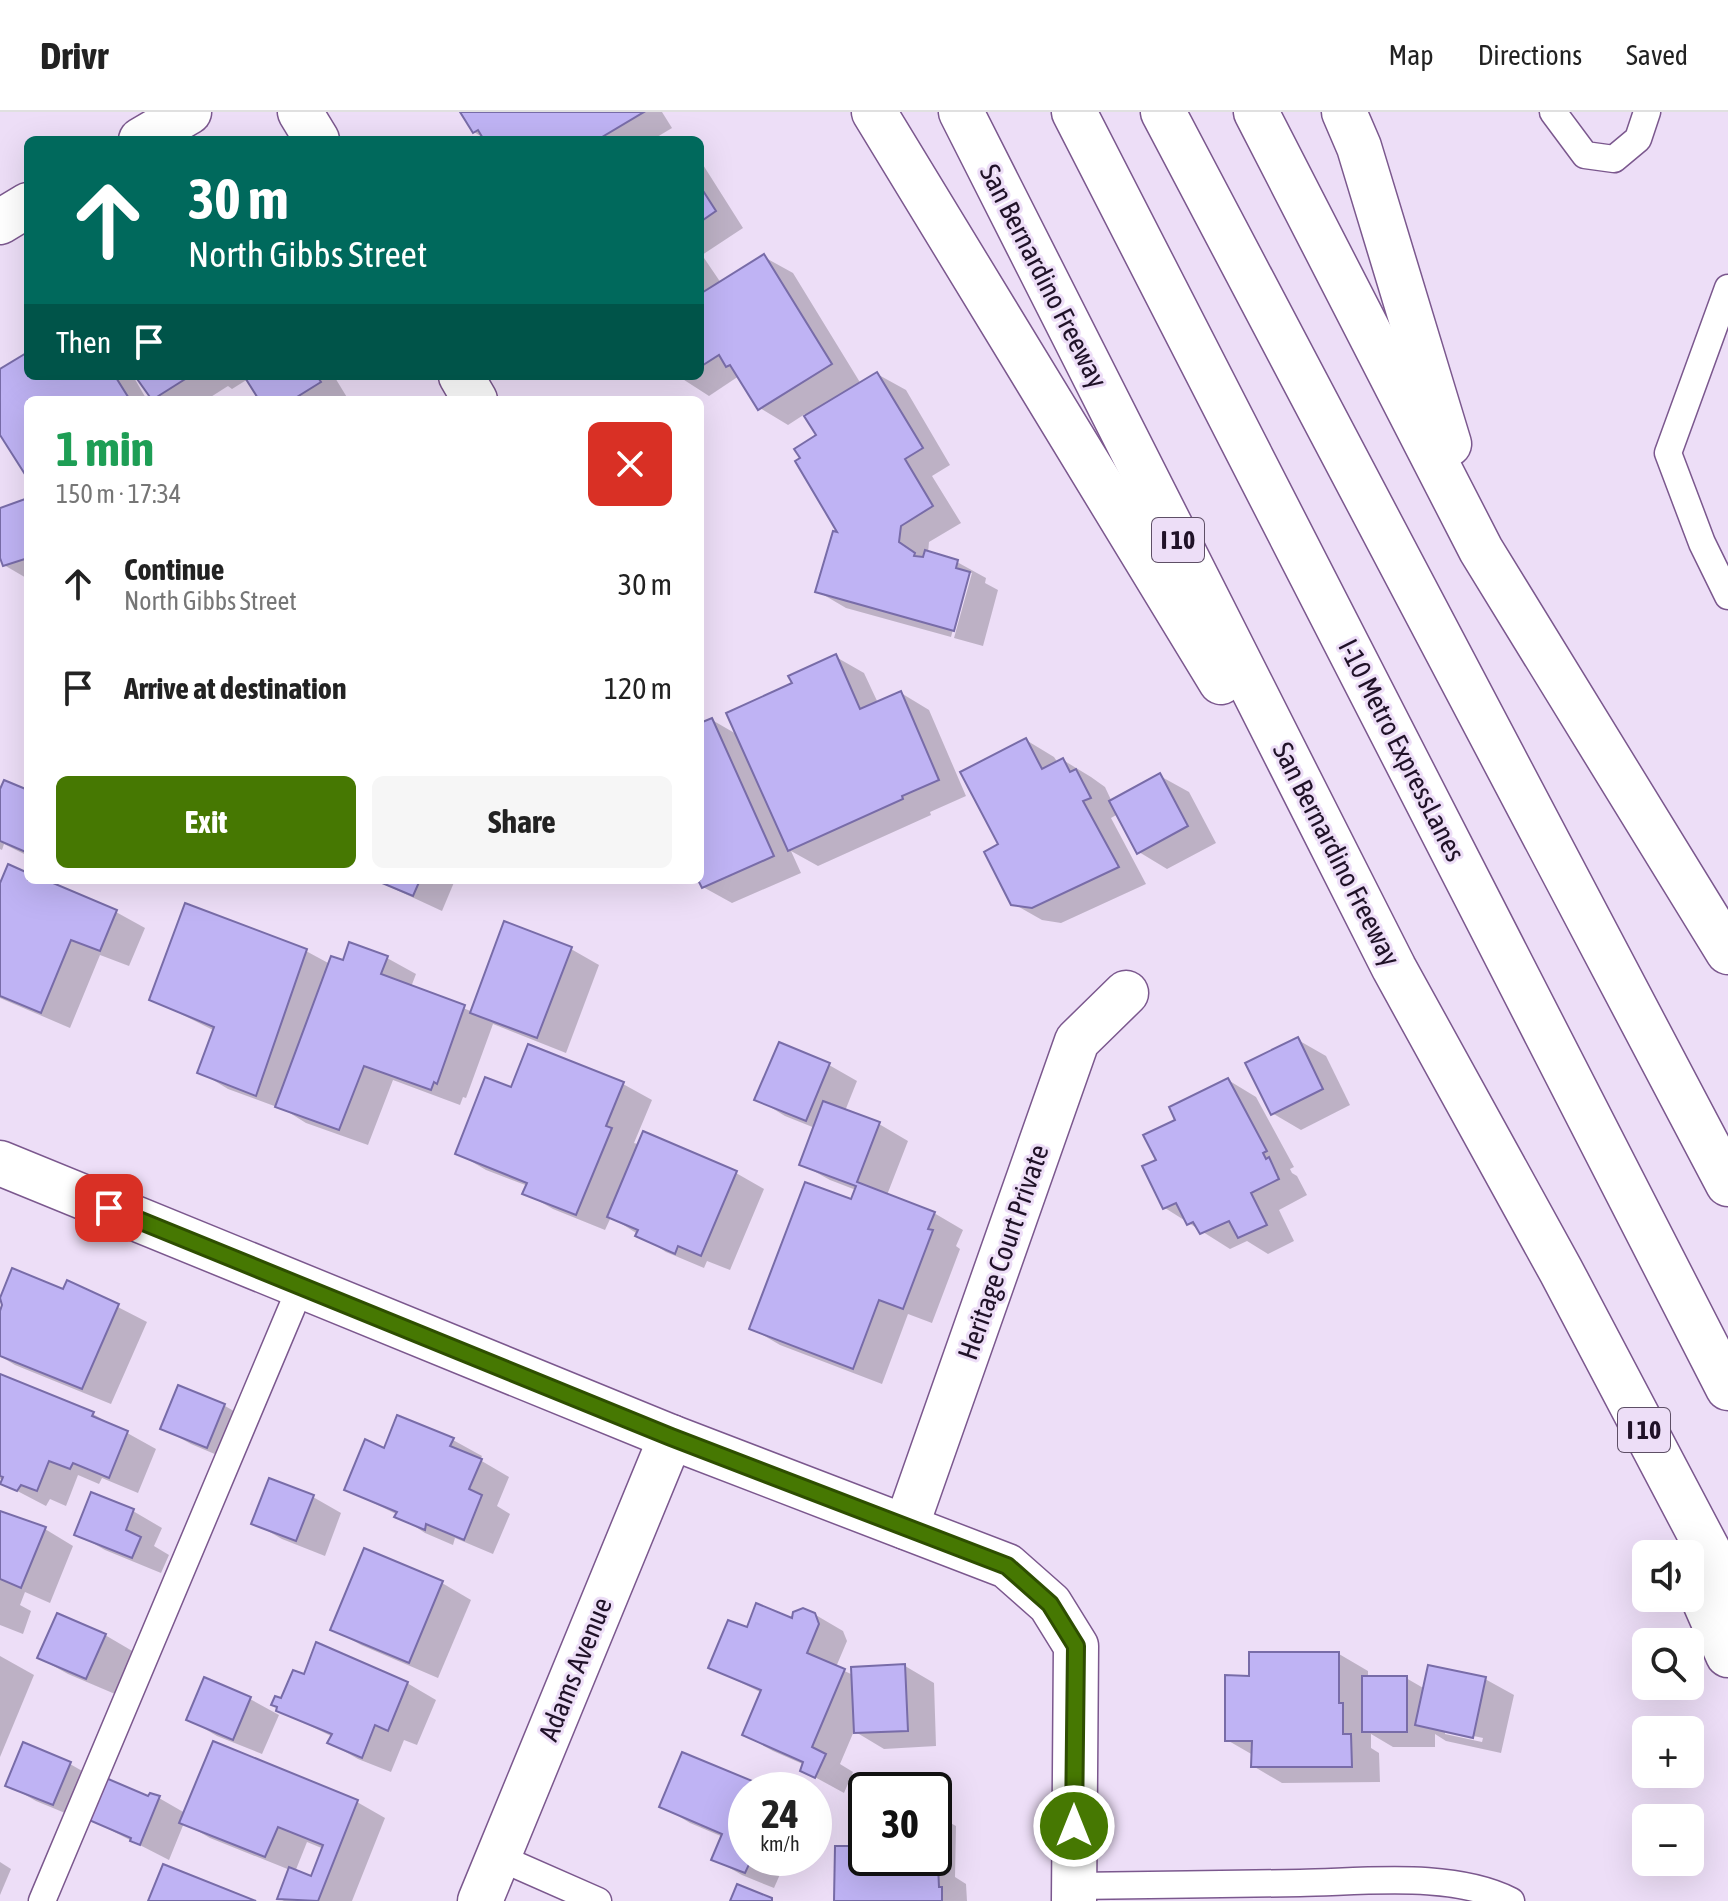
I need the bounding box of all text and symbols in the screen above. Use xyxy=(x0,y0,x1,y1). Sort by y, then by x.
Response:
text: Drivr xyxy=(40,34,108,77)
text: Map xyxy=(1389,39,1434,71)
text: Directions xyxy=(1478,39,1582,71)
text: Saved xyxy=(1626,39,1688,71)
street label: San Bernardino Freeway xyxy=(974,159,1114,393)
text: 30 m xyxy=(188,167,289,231)
icon: ahead xyxy=(56,168,160,272)
text: North Gibbs Street xyxy=(188,233,427,275)
icon: arrive xyxy=(127,320,171,364)
text: Then xyxy=(56,325,111,359)
text: 1 min xyxy=(56,421,154,476)
button: close xyxy=(588,422,672,506)
text: 150 m · 17:34 xyxy=(56,479,181,509)
road number: I 10 xyxy=(1152,518,1204,562)
text: Continue xyxy=(124,552,224,586)
icon: ahead xyxy=(56,562,100,606)
text: 30 m xyxy=(618,567,672,601)
text: North Gibbs Street xyxy=(124,586,297,616)
street label: I-10 Metro ExpressLanes xyxy=(1332,634,1472,866)
icon: arrive xyxy=(56,666,100,710)
text: Arrive at destination xyxy=(124,671,346,705)
text: 120 m xyxy=(604,671,672,705)
street label: San Bernardino Freeway xyxy=(1267,737,1407,971)
button: Exit xyxy=(56,776,356,868)
button: Share xyxy=(372,776,672,868)
street label: Heritage Court Private xyxy=(951,1140,1055,1364)
pin xyxy=(75,1174,143,1242)
icon: arrive xyxy=(87,1186,131,1230)
road number: I 10 xyxy=(1618,1408,1670,1452)
map controls xyxy=(1632,1540,1704,1876)
button: sound xyxy=(1632,1540,1704,1612)
street label: Adams Avenue xyxy=(532,1593,618,1745)
button: search xyxy=(1632,1628,1704,1700)
button: + xyxy=(1632,1716,1704,1788)
speed limit sign: 30 xyxy=(848,1772,952,1876)
position arrow xyxy=(1032,1784,1116,1868)
text: 24 xyxy=(761,1791,799,1836)
button: − xyxy=(1632,1804,1704,1876)
text: km/h xyxy=(760,1832,800,1855)

